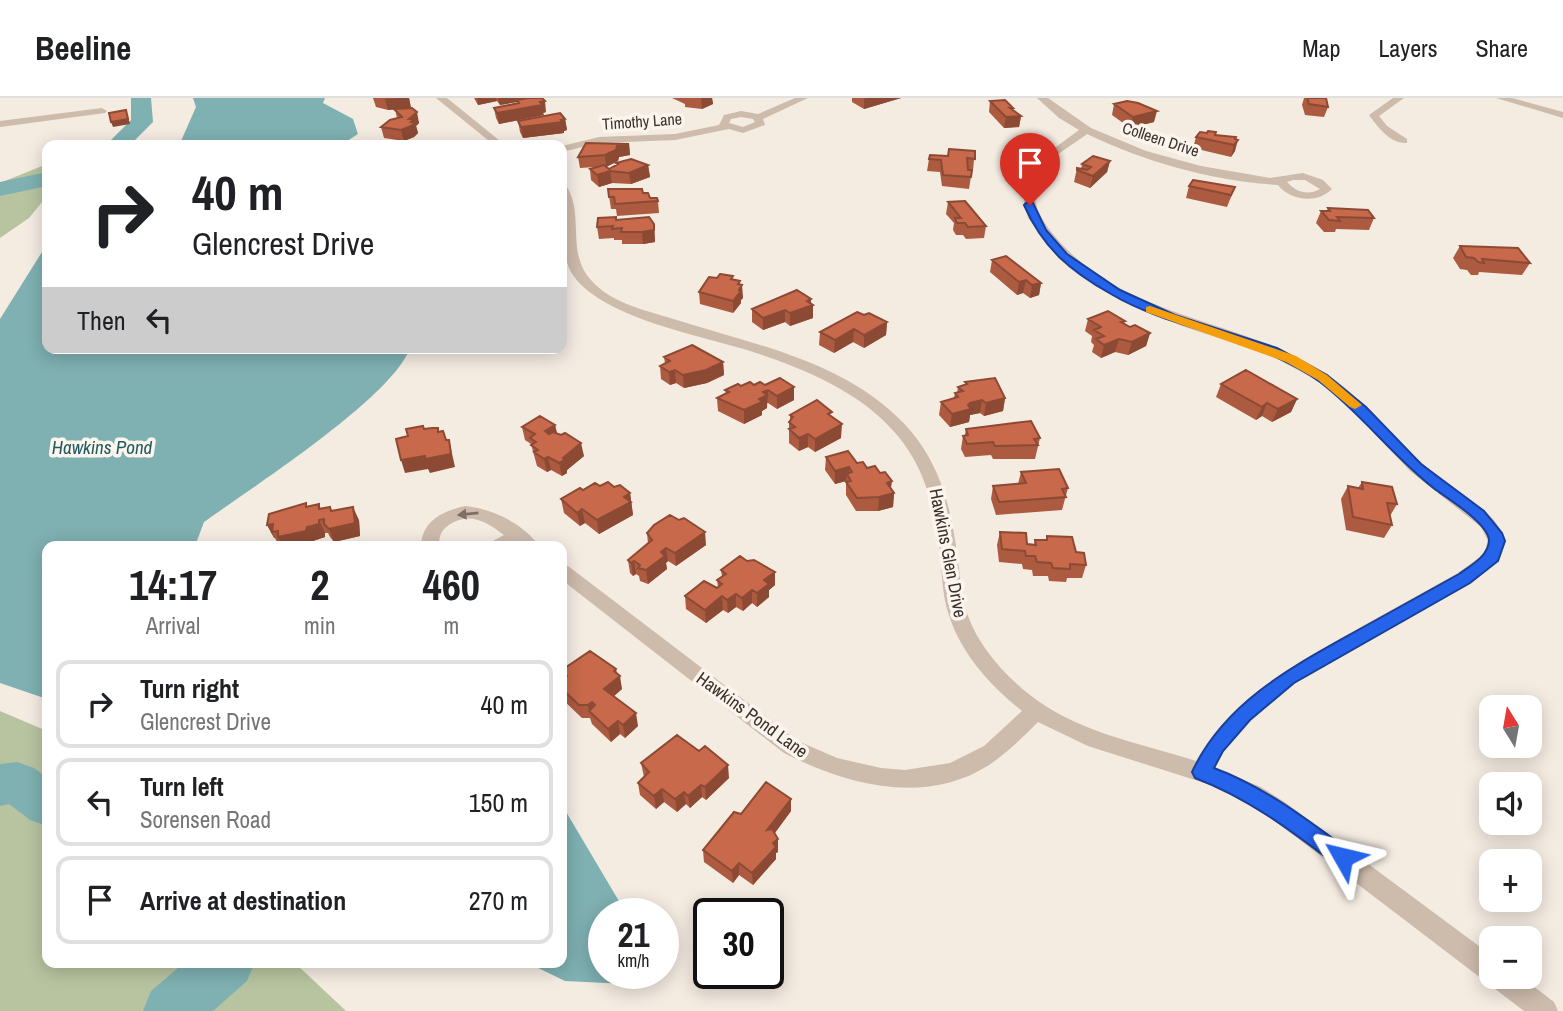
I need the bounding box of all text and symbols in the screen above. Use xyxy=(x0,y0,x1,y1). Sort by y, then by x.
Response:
text: Beeline xyxy=(35,26,131,70)
text: Map xyxy=(1302,32,1340,64)
text: Layers xyxy=(1378,32,1437,64)
text: Share xyxy=(1475,32,1528,64)
street label: Timothy Lane xyxy=(601,107,683,135)
street label: Colleen Drive xyxy=(1120,116,1202,162)
pin xyxy=(1000,133,1060,205)
icon: arrive xyxy=(1011,144,1049,182)
text: 40 m xyxy=(192,159,284,225)
icon: right xyxy=(77,168,168,259)
text: Glencrest Drive xyxy=(192,222,374,265)
icon: left xyxy=(140,301,178,339)
text: Then xyxy=(77,303,126,338)
water label: Hawkins Pond xyxy=(52,434,153,460)
street label: Hawkins Glen Drive xyxy=(924,486,973,620)
one-way arrow xyxy=(457,509,479,520)
text: 14:17 xyxy=(129,557,217,613)
text: 2 xyxy=(310,557,329,613)
text: 460 xyxy=(423,557,480,613)
text: Arrival xyxy=(146,610,200,641)
text: min xyxy=(304,610,336,641)
text: m xyxy=(443,610,459,641)
street label: Hawkins Pond Lane xyxy=(692,666,813,764)
text: Turn right xyxy=(140,671,239,706)
icon: right xyxy=(81,685,119,723)
text: 40 m xyxy=(481,687,528,722)
north arrow xyxy=(1479,695,1542,758)
map controls xyxy=(1479,695,1542,989)
text: Glencrest Drive xyxy=(140,706,271,737)
text: Turn left xyxy=(140,769,224,804)
button: sound xyxy=(1479,772,1542,835)
icon: left xyxy=(81,783,119,821)
text: 150 m xyxy=(469,785,528,820)
text: Sorensen Road xyxy=(140,804,271,835)
position arrow xyxy=(1306,820,1380,894)
button: + xyxy=(1479,849,1542,912)
icon: arrive xyxy=(81,881,119,919)
text: Arrive at destination xyxy=(140,883,346,918)
text: 270 m xyxy=(469,883,528,918)
speed limit sign: 30 xyxy=(693,898,784,989)
text: 21 xyxy=(618,911,649,958)
button: − xyxy=(1479,926,1542,989)
text: km/h xyxy=(618,948,650,973)

